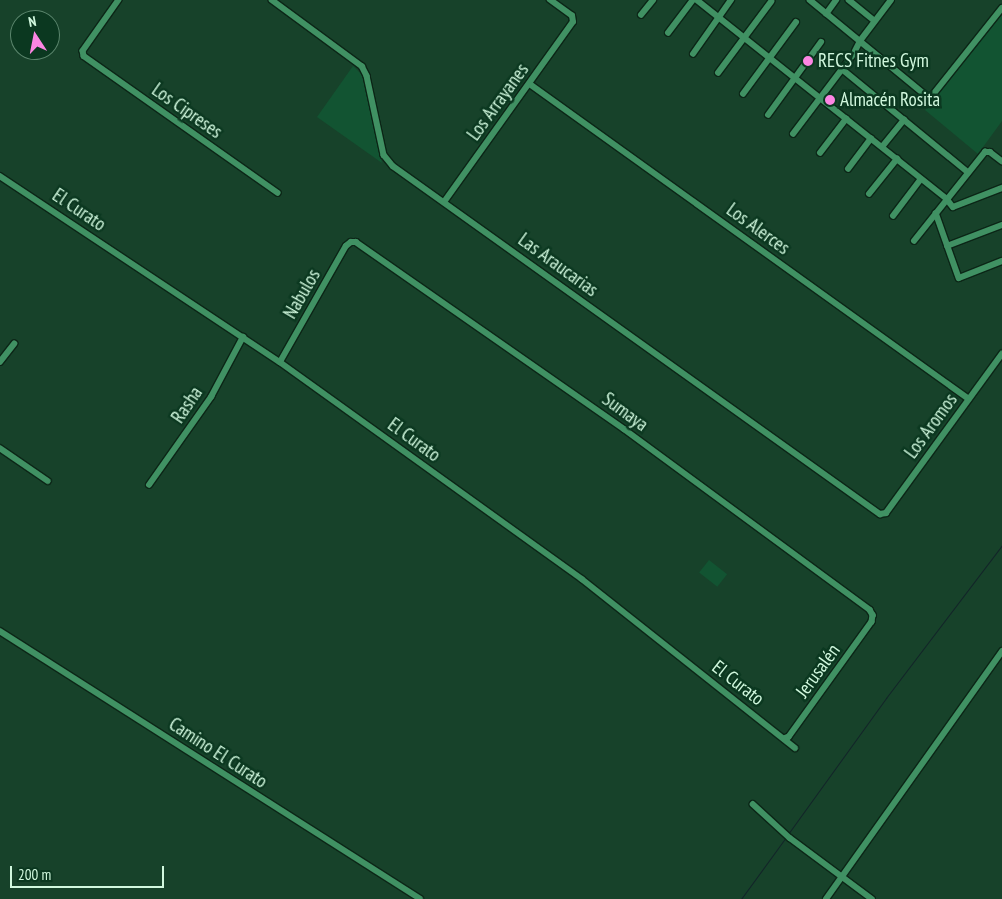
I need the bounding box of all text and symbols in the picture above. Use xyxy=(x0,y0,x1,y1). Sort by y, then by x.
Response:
north arrow xyxy=(10,10,60,60)
text: N xyxy=(27,12,38,31)
place label: RECS Fitnes Gym xyxy=(818,50,929,72)
marker: RECS Fitnes Gym xyxy=(802,55,814,67)
street label: Los Arrayanes xyxy=(462,59,534,145)
street label: Los Cipreses xyxy=(147,79,227,143)
place label: Almacén Rosita xyxy=(840,89,940,111)
marker: Almacén Rosita xyxy=(824,94,836,106)
street label: El Curato xyxy=(48,184,110,236)
street label: Los Alerces xyxy=(722,198,794,260)
street label: Las Araucarias xyxy=(514,228,602,302)
street label: Nabulos xyxy=(279,265,325,323)
street label: Rasha xyxy=(167,382,207,428)
street label: Sumaya xyxy=(598,388,652,436)
street label: Los Aromos xyxy=(900,389,962,463)
street label: El Curato xyxy=(383,413,445,467)
street label: Jerusalén xyxy=(791,640,845,702)
street label: El Curato xyxy=(708,656,768,710)
street label: Camino El Curato xyxy=(165,713,271,793)
scale bar xyxy=(12,856,166,888)
text: 200 m xyxy=(18,865,51,884)

